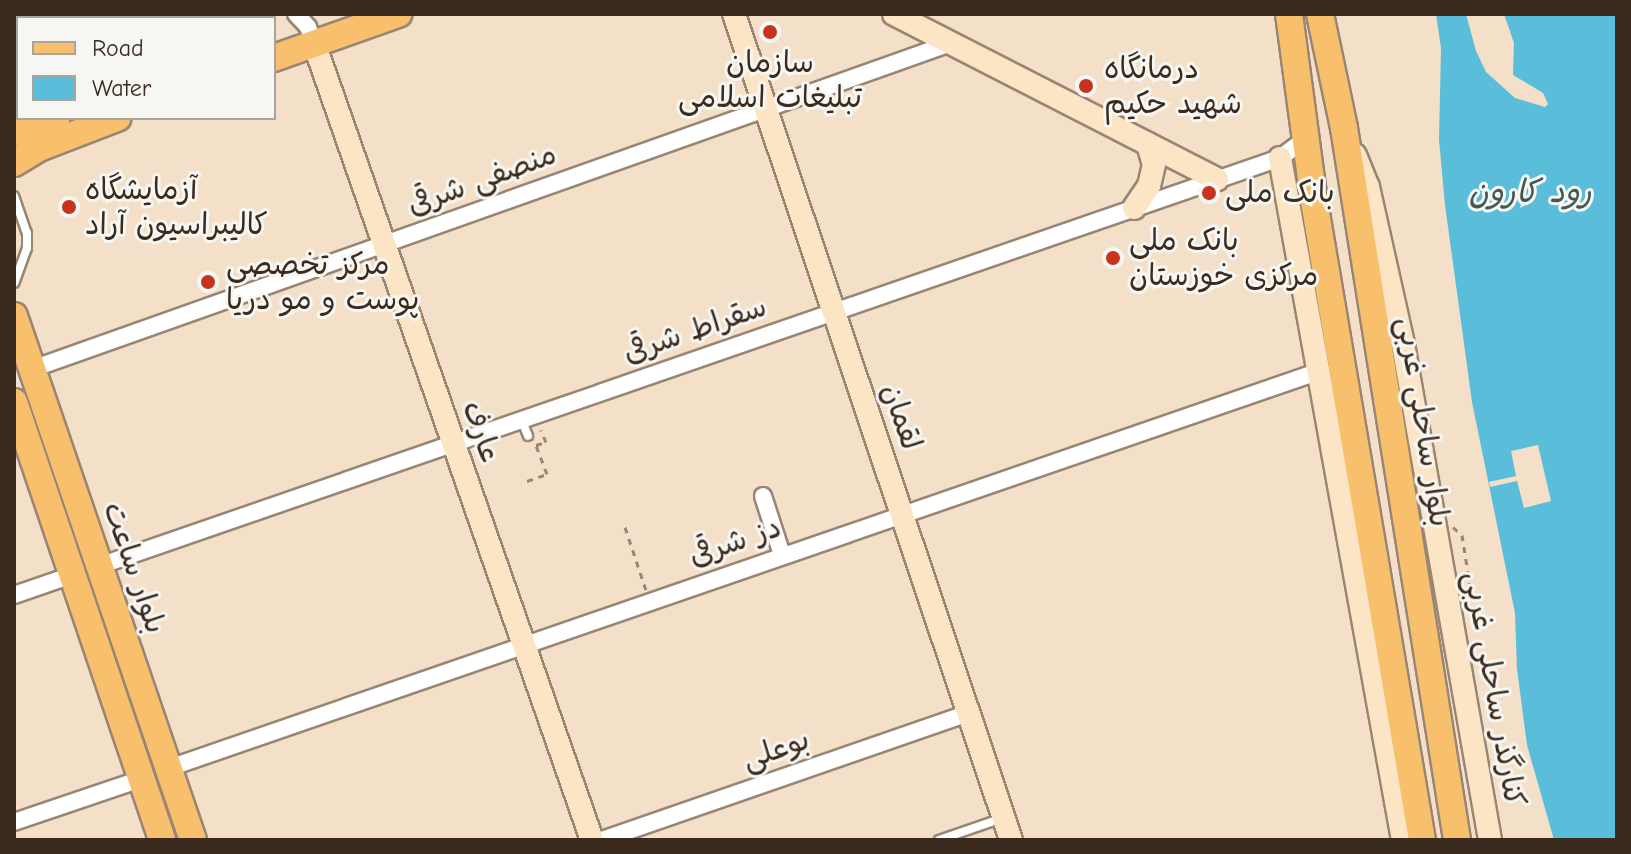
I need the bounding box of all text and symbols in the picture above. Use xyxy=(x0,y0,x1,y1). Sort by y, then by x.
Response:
legend xyxy=(16,16,276,120)
marker: سازمان تبلیغات اسلامی xyxy=(761,23,779,41)
text: Road xyxy=(92,34,144,62)
place label: سازمان تبلیغات اسلامی xyxy=(678,45,862,116)
place label: درمانگاه شهید حکیم xyxy=(1104,51,1242,122)
text: Water xyxy=(92,74,151,102)
marker: درمانگاه شهید حکیم xyxy=(1075,75,1097,97)
street label: منصفی شرقی xyxy=(403,136,561,224)
place label: آزمایشگاه کالیبراسیون آراد xyxy=(85,172,268,242)
water label: رود کارون xyxy=(1468,173,1592,211)
place label: بانک ملی xyxy=(1225,175,1335,211)
marker: بانک ملی xyxy=(1200,184,1218,202)
marker: آزمایشگاه کالیبراسیون آراد xyxy=(60,198,78,216)
place label: بانک ملی مرکزی خوزستان xyxy=(1129,223,1318,294)
place label: مرکز تخصصی پوست و مو دریا xyxy=(226,247,420,318)
marker: بانک ملی مرکزی خوزستان xyxy=(1104,249,1122,267)
marker: مرکز تخصصی پوست و مو دریا xyxy=(197,271,219,293)
street label: سقراط شرقی xyxy=(619,289,771,371)
street label: بلوار ساحلی غربی xyxy=(1389,315,1457,529)
street label: لقمان xyxy=(873,379,929,455)
street label: عارف xyxy=(454,397,508,467)
street label: بلوار ساعت xyxy=(95,498,173,638)
street label: دز شرقی xyxy=(684,510,786,574)
street label: کنارگذر ساحلی غربی xyxy=(1456,569,1532,809)
street label: بوعلی xyxy=(738,722,814,778)

